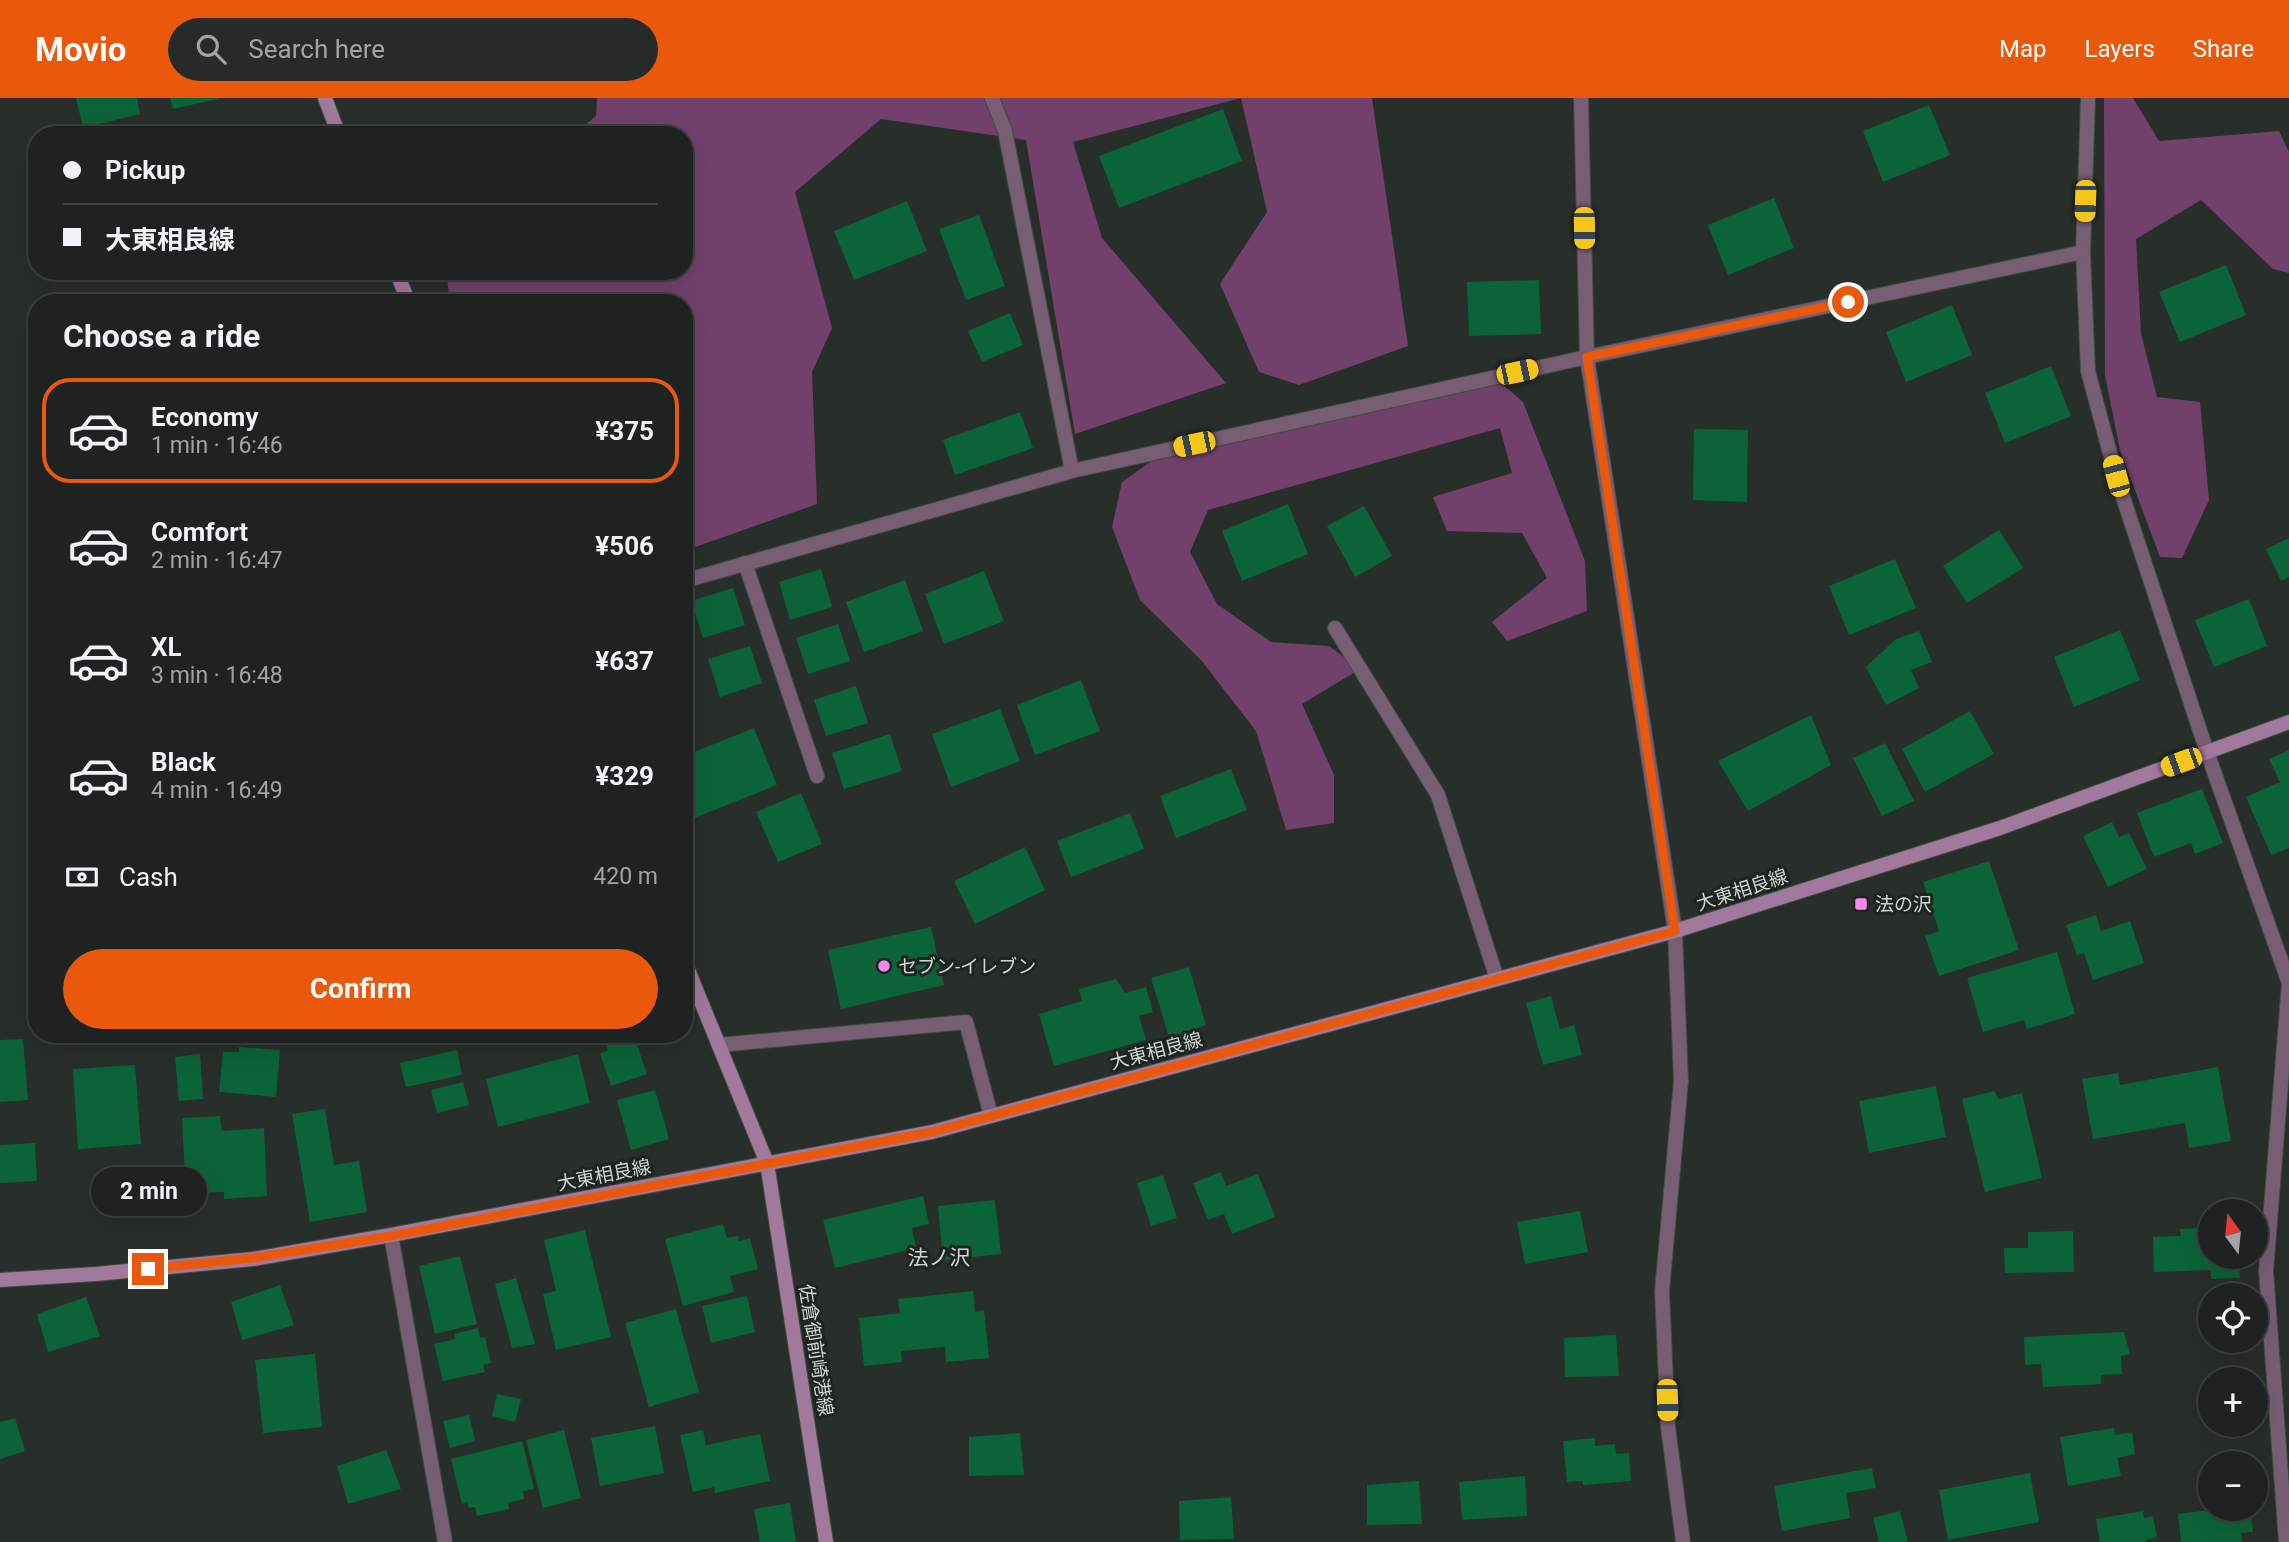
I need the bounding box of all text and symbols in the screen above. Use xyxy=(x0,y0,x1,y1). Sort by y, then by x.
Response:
search box xyxy=(168,18,658,81)
text: Movio xyxy=(35,30,126,69)
icon: search xyxy=(192,30,230,68)
text: Search here xyxy=(248,34,385,64)
text: Map xyxy=(1999,35,2047,63)
text: Layers xyxy=(2085,35,2155,63)
text: Share xyxy=(2193,35,2254,63)
text: Pickup xyxy=(105,155,185,185)
car xyxy=(2074,180,2097,222)
car xyxy=(1574,207,1595,249)
text: 大東相良線 xyxy=(105,225,235,255)
route start xyxy=(1832,286,1864,318)
text: Choose a ride xyxy=(63,317,260,355)
car xyxy=(1495,357,1540,387)
icon: car xyxy=(67,399,130,462)
text: Economy xyxy=(151,402,258,432)
text: ¥375 xyxy=(595,416,654,446)
car xyxy=(1172,429,1217,459)
text: 1 min · 16:46 xyxy=(151,432,283,459)
car xyxy=(2101,453,2132,499)
icon: car xyxy=(67,514,130,577)
text: Comfort xyxy=(151,517,248,547)
text: ¥506 xyxy=(595,531,654,561)
text: 2 min · 16:47 xyxy=(151,547,283,574)
icon: car xyxy=(67,629,130,692)
text: XL xyxy=(151,632,182,662)
text: ¥637 xyxy=(595,646,654,676)
text: 3 min · 16:48 xyxy=(151,662,283,689)
icon: car xyxy=(67,744,130,807)
car xyxy=(2158,745,2205,779)
text: Black xyxy=(151,747,216,777)
text: ¥329 xyxy=(595,761,654,791)
text: 4 min · 16:49 xyxy=(151,777,283,804)
icon: cash xyxy=(63,858,101,896)
text: Cash xyxy=(119,862,178,892)
text: 420 m xyxy=(593,863,658,890)
street label: 大東相良線 xyxy=(1693,864,1791,916)
place label: 法の沢 xyxy=(1875,893,1932,916)
marker: 法の沢 xyxy=(1853,896,1869,912)
button: Confirm xyxy=(63,949,658,1029)
place label: セブン-イレブン xyxy=(898,955,1036,978)
marker: セブン-イレブン xyxy=(876,958,892,974)
street label: 大東相良線 xyxy=(1107,1028,1205,1074)
street label: 大東相良線 xyxy=(555,1155,653,1195)
callout: 2 min xyxy=(90,1168,206,1216)
text: 2 min xyxy=(120,1178,178,1205)
north arrow xyxy=(2198,1199,2268,1269)
map controls xyxy=(2198,1199,2268,1521)
district label: 法ノ沢 xyxy=(908,1246,971,1270)
route end xyxy=(132,1253,164,1285)
street label: 佐倉御前崎港線 xyxy=(794,1283,838,1417)
button: locate xyxy=(2198,1283,2268,1353)
button: + xyxy=(2198,1367,2268,1437)
car xyxy=(1656,1379,1679,1421)
button: − xyxy=(2198,1451,2268,1521)

